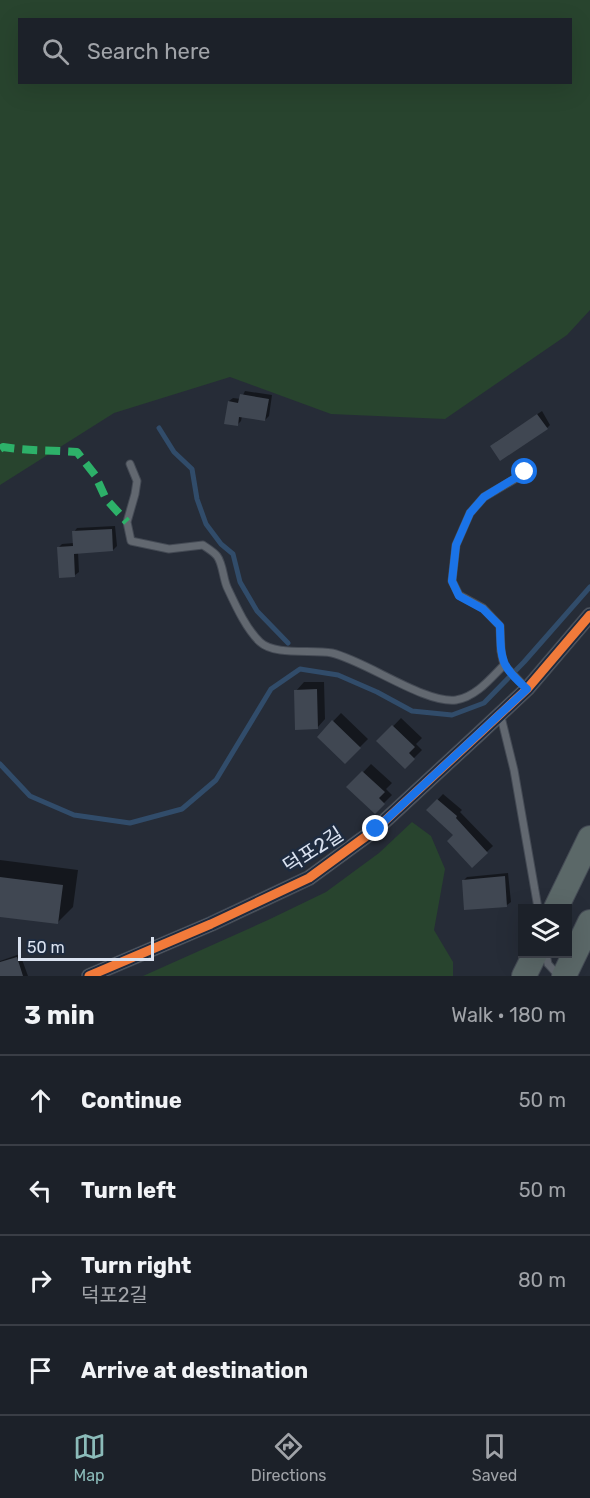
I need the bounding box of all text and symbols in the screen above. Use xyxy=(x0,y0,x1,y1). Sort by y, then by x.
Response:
search box xyxy=(18,18,572,84)
icon: search xyxy=(39,35,72,68)
text: Search here xyxy=(87,38,210,65)
route start xyxy=(511,458,537,484)
route end xyxy=(362,815,388,841)
street label: 덕포2길 xyxy=(278,822,348,878)
map controls xyxy=(518,904,572,958)
button: layers xyxy=(518,904,572,958)
scale bar xyxy=(18,934,154,962)
text: 50 m xyxy=(27,938,65,957)
text: 3 min xyxy=(24,1000,95,1031)
text: Walk · 180 m xyxy=(451,1003,566,1027)
icon: ahead xyxy=(24,1084,57,1117)
text: Continue xyxy=(81,1087,182,1114)
text: 50 m xyxy=(519,1088,566,1112)
icon: left xyxy=(24,1174,57,1207)
text: Turn left xyxy=(81,1177,176,1204)
text: 50 m xyxy=(519,1178,566,1202)
text: Turn right xyxy=(81,1252,191,1279)
icon: right xyxy=(24,1264,57,1297)
text: 80 m xyxy=(518,1268,566,1292)
text: 덕포2길 xyxy=(81,1283,148,1307)
icon: arrive xyxy=(24,1354,57,1387)
text: Arrive at destination xyxy=(81,1357,308,1384)
tab: Map xyxy=(73,1430,106,1485)
tab: Directions xyxy=(251,1430,327,1485)
tab: Saved xyxy=(472,1430,517,1485)

